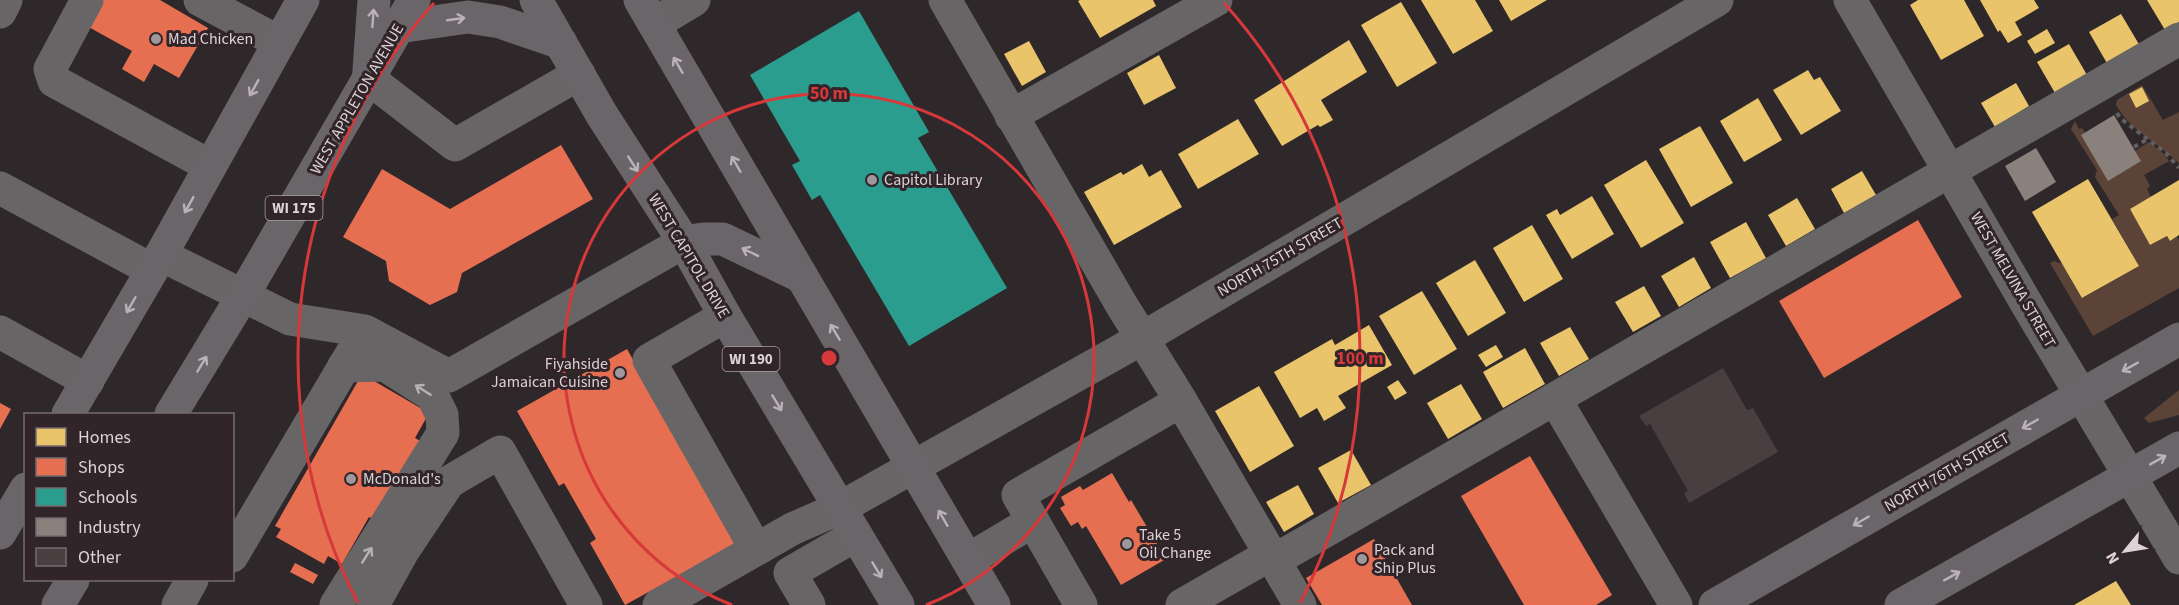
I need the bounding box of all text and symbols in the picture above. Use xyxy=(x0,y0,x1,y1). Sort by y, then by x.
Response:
one-way arrow xyxy=(368,9,379,29)
one-way arrow xyxy=(446,13,466,24)
street label: WEST APPLETON AVENUE xyxy=(305,20,409,178)
place label: Mad Chicken xyxy=(168,28,253,50)
marker: Mad Chicken xyxy=(149,32,163,46)
one-way arrow xyxy=(672,57,684,74)
one-way arrow xyxy=(248,79,260,96)
text: 50 m xyxy=(810,81,848,106)
one-way arrow xyxy=(628,155,640,172)
one-way arrow xyxy=(729,155,741,172)
place label: Capitol Library xyxy=(884,169,983,191)
marker: Capitol Library xyxy=(865,173,879,187)
street label: WEST CAPITOL DRIVE xyxy=(643,190,735,322)
one-way arrow xyxy=(183,195,194,213)
road number: WI 175 xyxy=(266,196,322,220)
street label: WEST MELVINA STREET xyxy=(1965,208,2061,352)
street label: NORTH 75TH STREET xyxy=(1213,212,1347,302)
one-way arrow xyxy=(741,245,759,257)
one-way arrow xyxy=(125,296,137,313)
one-way arrow xyxy=(828,324,840,341)
text: 100 m xyxy=(1336,346,1384,371)
road number: WI 190 xyxy=(722,347,780,371)
centre of rings xyxy=(819,348,839,368)
place label: Fiyahside Jamaican Cuisine xyxy=(491,353,608,393)
one-way arrow xyxy=(196,356,208,373)
one-way arrow xyxy=(2122,361,2139,373)
marker: Fiyahside Jamaican Cuisine xyxy=(613,366,627,380)
one-way arrow xyxy=(415,383,432,395)
one-way arrow xyxy=(772,394,784,411)
legend xyxy=(24,413,234,581)
one-way arrow xyxy=(2022,418,2039,430)
text: Homes xyxy=(78,425,131,450)
street label: NORTH 76TH STREET xyxy=(1880,427,2014,517)
one-way arrow xyxy=(2149,454,2166,466)
text: Shops xyxy=(78,455,125,480)
place label: McDonald's xyxy=(363,468,441,490)
marker: McDonald's xyxy=(344,472,358,486)
text: Schools xyxy=(78,485,137,510)
one-way arrow xyxy=(937,510,949,527)
text: Industry xyxy=(78,515,141,540)
one-way arrow xyxy=(1853,515,1870,527)
north arrow xyxy=(2095,521,2155,581)
place label: Take 5 Oil Change xyxy=(1139,524,1211,564)
marker: Take 5 Oil Change xyxy=(1120,537,1134,551)
place label: Pack and Ship Plus xyxy=(1374,539,1436,579)
text: Other xyxy=(78,545,122,570)
one-way arrow xyxy=(361,547,373,564)
text: N xyxy=(2101,548,2125,568)
marker: Pack and Ship Plus xyxy=(1355,552,1369,566)
one-way arrow xyxy=(872,561,884,578)
one-way arrow xyxy=(1942,570,1960,581)

